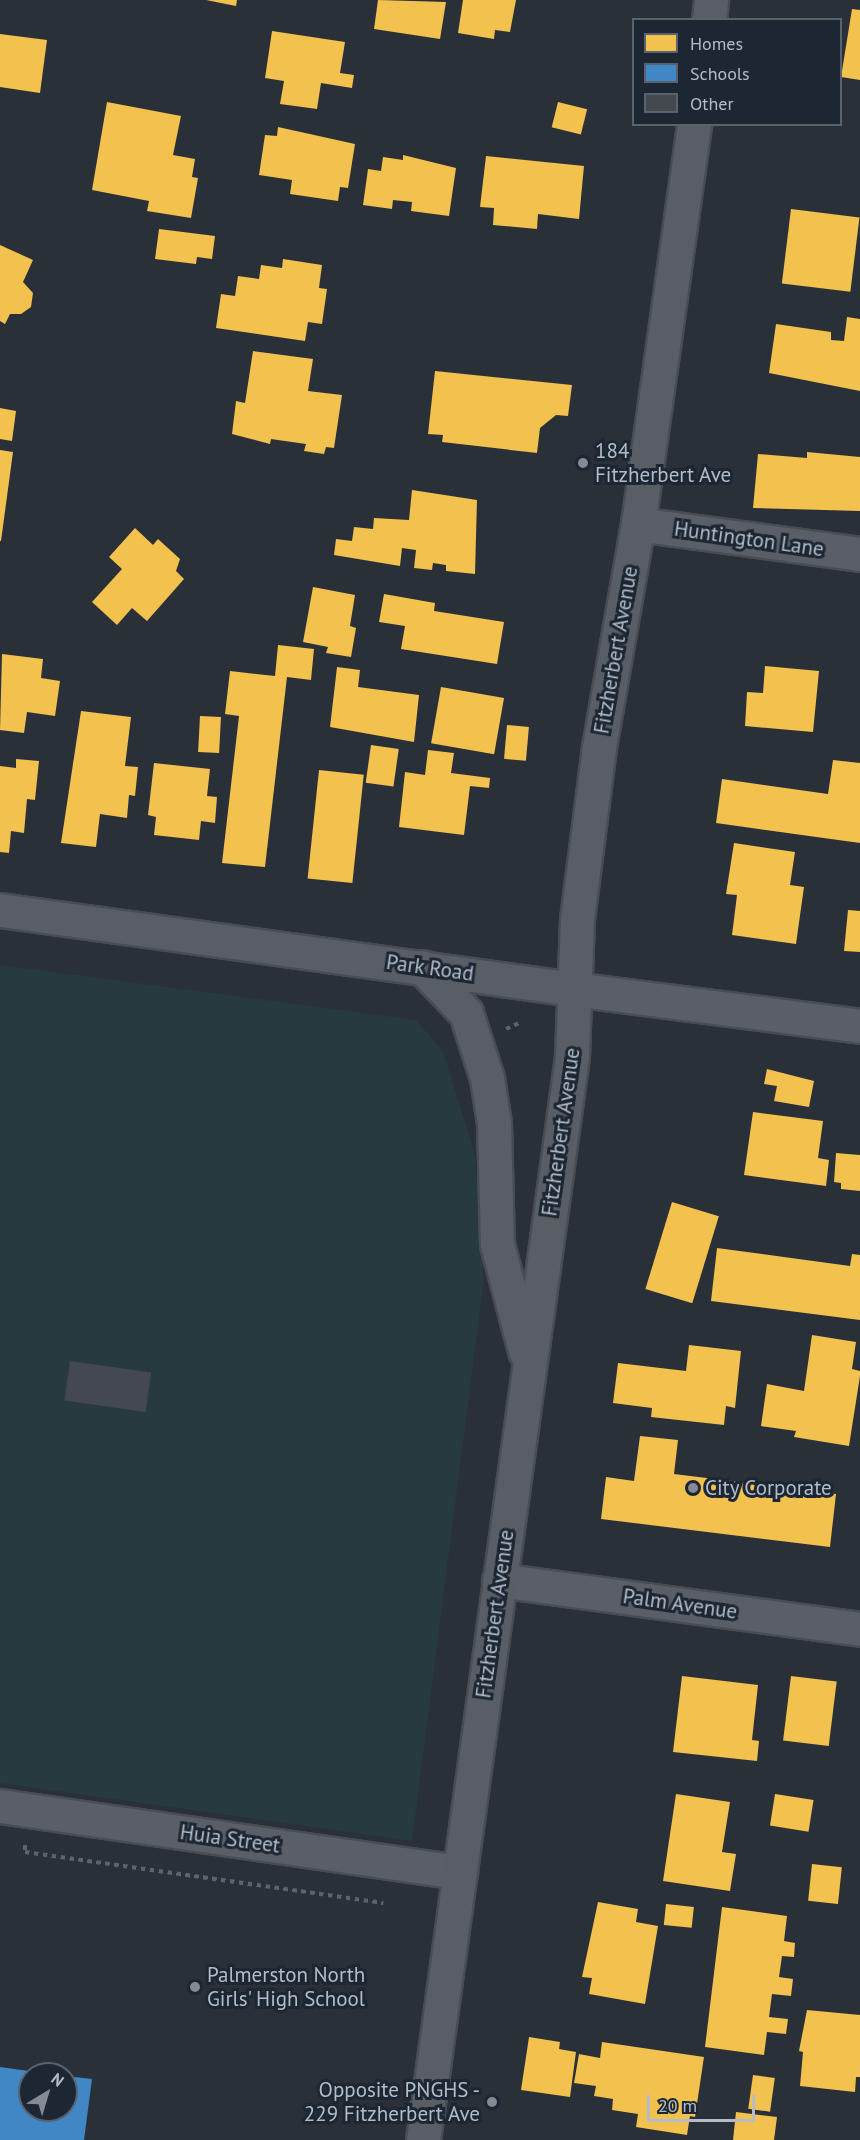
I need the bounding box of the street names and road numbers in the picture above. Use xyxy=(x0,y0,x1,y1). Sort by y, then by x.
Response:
street label: Huntington Lane xyxy=(673,516,825,562)
street label: Fitzherbert Avenue xyxy=(589,564,643,736)
street label: Park Road xyxy=(384,949,476,987)
street label: Fitzherbert Avenue xyxy=(537,1046,585,1218)
street label: Fitzherbert Avenue xyxy=(471,1528,519,1700)
street label: Palm Avenue xyxy=(621,1583,739,1625)
street label: Huia Street xyxy=(178,1820,282,1858)

